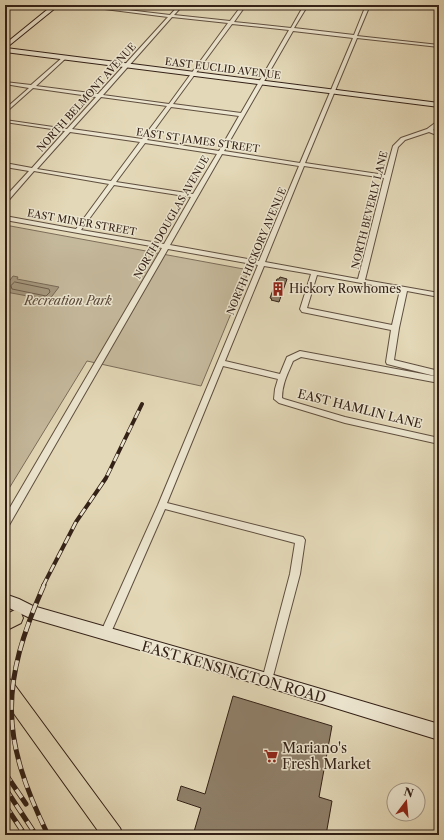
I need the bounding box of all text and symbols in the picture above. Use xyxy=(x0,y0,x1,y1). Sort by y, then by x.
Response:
street label: NORTH BELMONT AVENUE xyxy=(34,40,139,154)
street label: EAST EUCLID AVENUE xyxy=(164,55,282,82)
street label: EAST ST JAMES STREET xyxy=(135,125,261,156)
street label: NORTH BEVERLY LANE xyxy=(348,149,391,271)
street label: NORTH DOUGLAS AVENUE xyxy=(131,153,212,281)
street label: NORTH HICKORY AVENUE xyxy=(224,185,289,317)
street label: EAST MINER STREET xyxy=(26,206,138,239)
building icon: Hickory Rowhomes xyxy=(270,281,286,297)
place label: Hickory Rowhomes xyxy=(289,281,401,296)
park label: Recreation Park xyxy=(23,293,113,308)
street label: EAST HAMLIN LANE xyxy=(296,386,424,431)
street label: EAST KENSINGTON ROAD xyxy=(140,637,328,707)
place label: Mariano's Fresh Market xyxy=(282,739,371,773)
supermarket icon: Mariano's Fresh Market xyxy=(263,748,279,764)
north arrow xyxy=(386,782,426,822)
text: N xyxy=(402,784,416,801)

